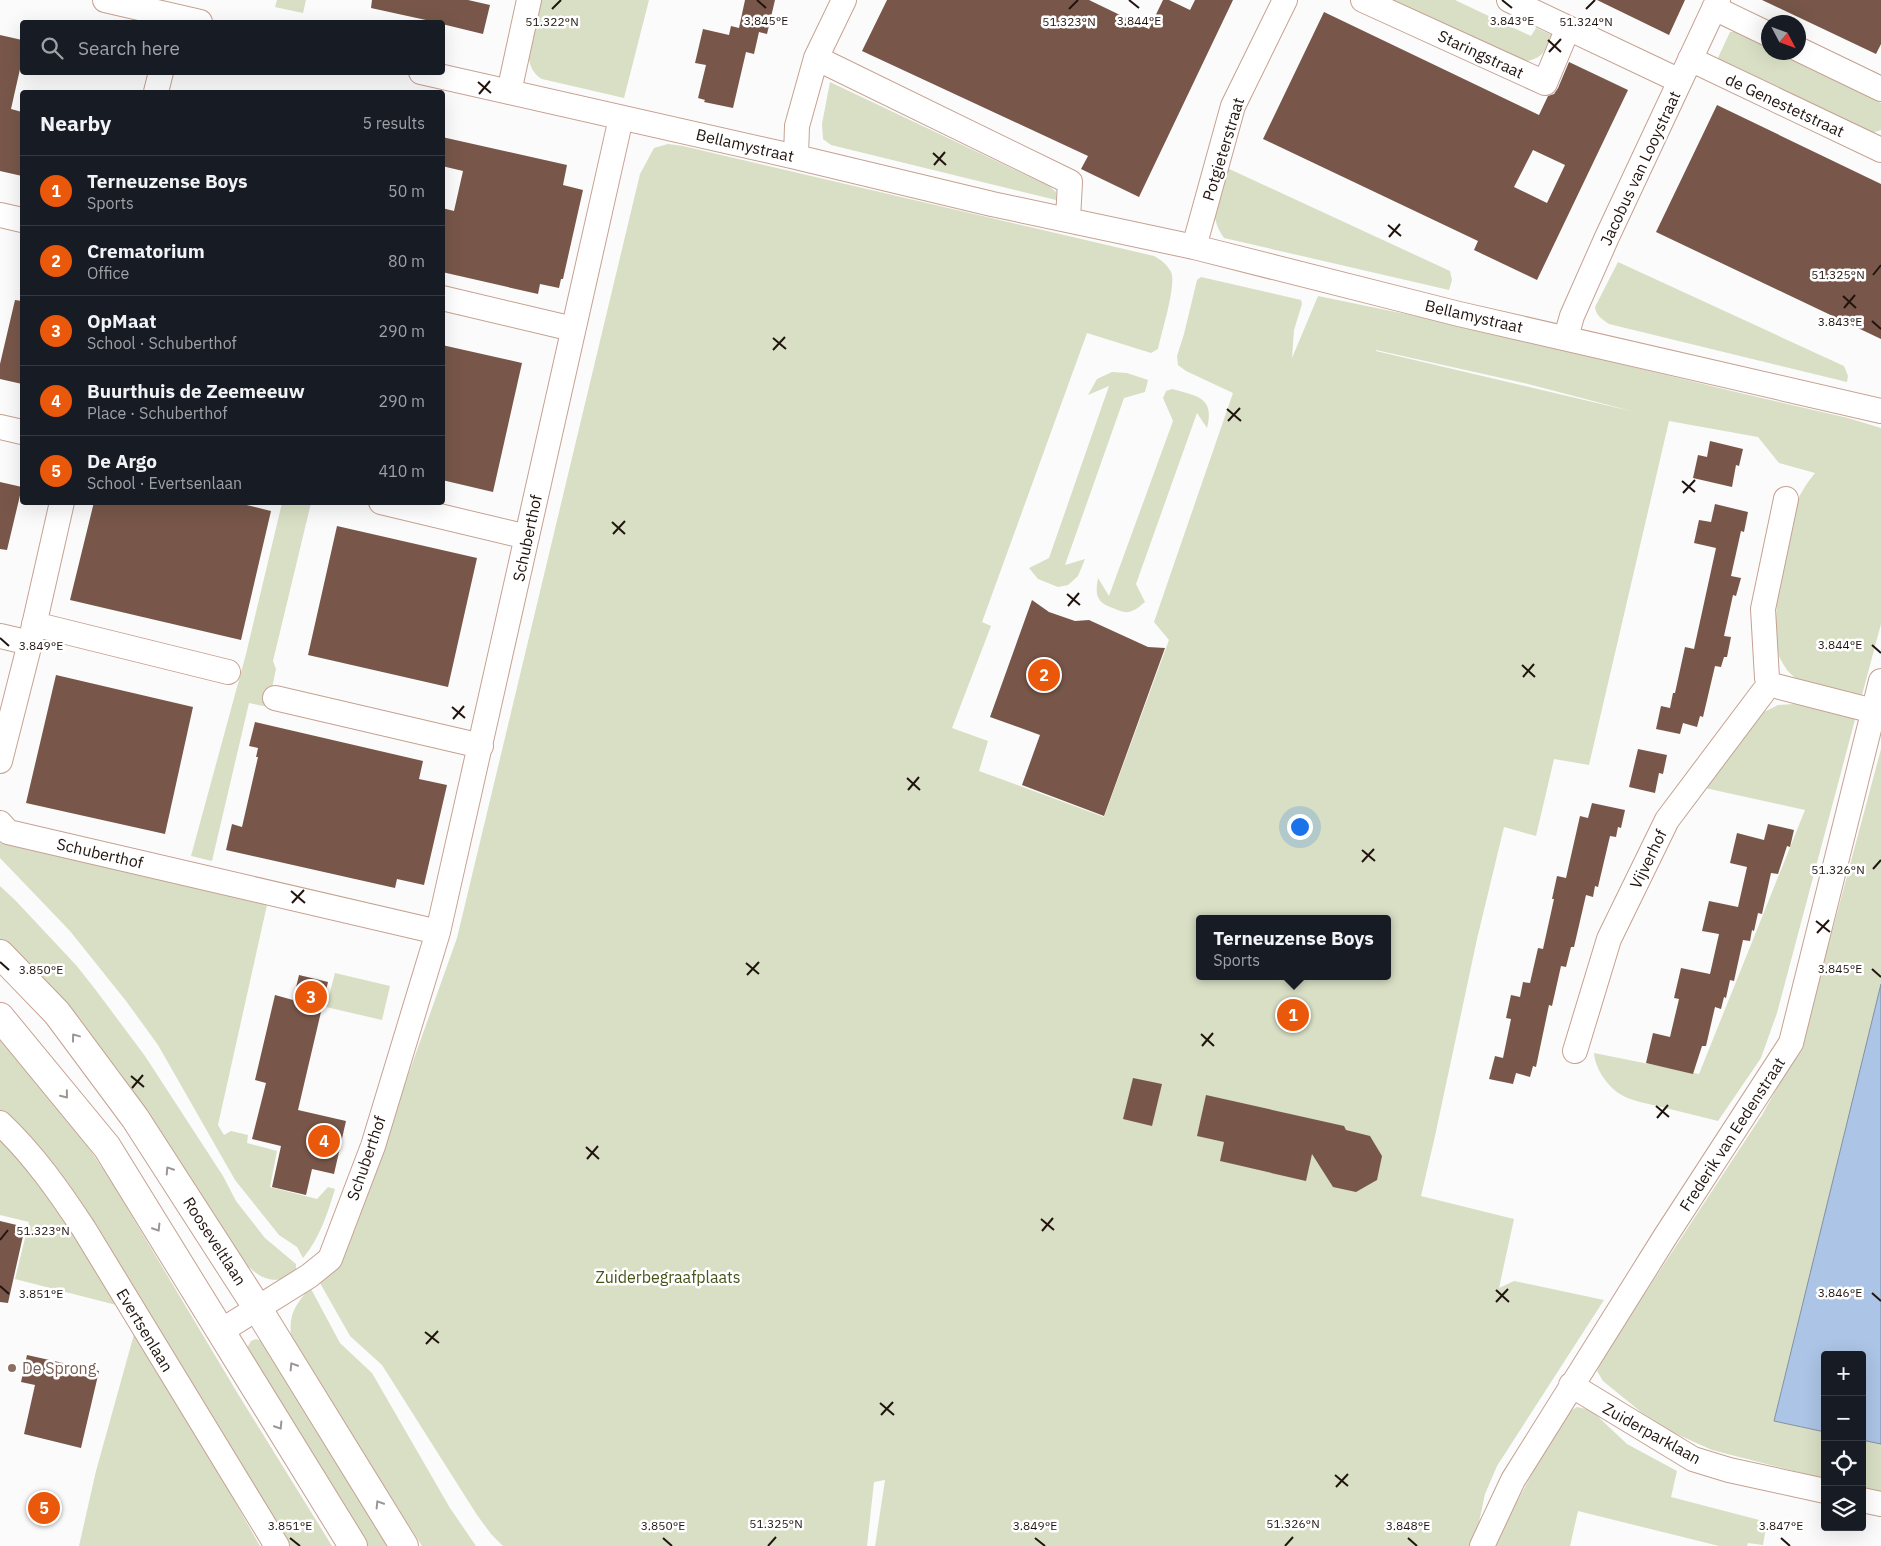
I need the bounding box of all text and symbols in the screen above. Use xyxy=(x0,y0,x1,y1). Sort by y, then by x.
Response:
text: 3.845°E xyxy=(744,13,788,28)
text: 3.844°E xyxy=(1117,13,1161,28)
text: 3.843°E xyxy=(1490,13,1534,28)
text: 51.322°N xyxy=(525,14,579,29)
text: 51.323°N xyxy=(1042,14,1096,29)
text: 51.324°N xyxy=(1559,14,1613,29)
north arrow xyxy=(1761,15,1806,60)
search box xyxy=(20,20,445,75)
street label: Staringstraat xyxy=(1435,25,1527,83)
icon: search xyxy=(38,34,66,62)
text: Search here xyxy=(78,36,180,60)
street label: de Genestetstraat xyxy=(1722,69,1848,141)
street label: Jacobus van Looystraat xyxy=(1595,88,1685,248)
street label: Potgieterstraat xyxy=(1198,95,1248,203)
text: Nearby xyxy=(40,109,111,137)
text: 5 results xyxy=(362,113,425,133)
street label: Bellamystraat xyxy=(694,124,796,166)
text: Terneuzense Boys xyxy=(87,169,248,193)
text: 1 xyxy=(51,181,61,201)
text: 50 m xyxy=(388,181,425,201)
text: Sports xyxy=(87,193,134,213)
text: Crematorium xyxy=(87,239,205,263)
text: 2 xyxy=(51,251,61,271)
text: 80 m xyxy=(388,251,425,271)
text: Office xyxy=(87,263,129,283)
text: 51.325°N xyxy=(1811,267,1865,282)
street label: Bellamystraat xyxy=(1423,295,1525,337)
text: OpMaat xyxy=(87,309,156,333)
text: 3.843°E xyxy=(1818,314,1862,329)
text: 3 xyxy=(51,321,61,341)
text: 290 m xyxy=(378,321,425,341)
text: School · Schuberthof xyxy=(87,333,237,353)
text: Buurthuis de Zeemeeuw xyxy=(87,379,305,403)
text: 4 xyxy=(51,391,61,411)
text: 290 m xyxy=(378,391,425,411)
text: Place · Schuberthof xyxy=(87,403,227,423)
text: De Argo xyxy=(87,449,157,473)
text: 5 xyxy=(51,461,61,481)
text: 410 m xyxy=(378,461,425,481)
text: School · Evertsenlaan xyxy=(87,473,242,493)
street label: Schuberthof xyxy=(508,493,546,583)
text: 3.844°E xyxy=(1818,637,1862,652)
text: 3.849°E xyxy=(19,638,63,653)
pin: 2 xyxy=(1028,656,1060,694)
your location xyxy=(1287,814,1313,840)
street label: Vijverhof xyxy=(1625,826,1671,892)
street label: Schuberthof xyxy=(55,833,145,873)
text: 51.326°N xyxy=(1811,862,1865,877)
popup xyxy=(1196,915,1391,980)
text: Terneuzense Boys xyxy=(1213,926,1374,950)
text: Sports xyxy=(1213,950,1260,970)
text: 3.845°E xyxy=(1818,961,1862,976)
text: 3.850°E xyxy=(19,962,63,977)
pin: 3 xyxy=(295,978,327,1016)
pin: 1 xyxy=(1277,996,1309,1034)
one-way arrow xyxy=(72,1033,81,1043)
street label: Frederik van Eedenstraat xyxy=(1675,1053,1789,1215)
one-way arrow xyxy=(59,1089,67,1098)
street label: Schuberthof xyxy=(342,1113,390,1203)
pin: 4 xyxy=(308,1122,340,1160)
one-way arrow xyxy=(166,1166,175,1175)
street label: Rooseveltlaan xyxy=(179,1193,251,1289)
text: 51.323°N xyxy=(16,1223,70,1238)
one-way arrow xyxy=(151,1223,161,1232)
park label: Zuiderbegraafplaats xyxy=(596,1267,740,1287)
street label: Evertsenlaan xyxy=(112,1285,178,1375)
text: 3.846°E xyxy=(1818,1285,1862,1300)
text: 3.851°E xyxy=(19,1286,63,1301)
map controls xyxy=(1821,1351,1866,1531)
button: + xyxy=(1821,1351,1866,1396)
place label: De Sprong xyxy=(22,1358,97,1378)
marker: De Sprong xyxy=(6,1362,18,1374)
one-way arrow xyxy=(290,1363,300,1372)
button: − xyxy=(1821,1396,1866,1441)
street label: Zuiderparklaan xyxy=(1600,1398,1704,1468)
one-way arrow xyxy=(273,1421,283,1430)
button: locate xyxy=(1821,1441,1866,1486)
button: layers xyxy=(1821,1486,1866,1531)
pin: 5 xyxy=(28,1489,60,1527)
one-way arrow xyxy=(375,1501,385,1510)
text: 51.325°N xyxy=(749,1516,803,1531)
text: 51.326°N xyxy=(1266,1516,1320,1531)
text: 3.851°E xyxy=(268,1518,312,1533)
text: 3.850°E xyxy=(641,1518,685,1533)
text: 3.849°E xyxy=(1013,1518,1057,1533)
text: 3.848°E xyxy=(1386,1518,1430,1533)
text: 3.847°E xyxy=(1759,1518,1803,1533)

